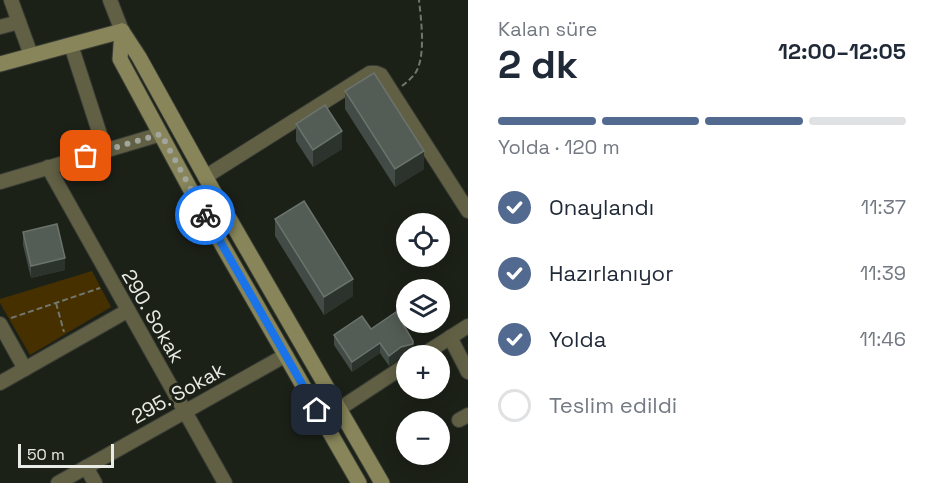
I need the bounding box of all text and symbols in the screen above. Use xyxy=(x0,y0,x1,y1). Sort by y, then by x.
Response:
text: Kalan süre xyxy=(498,16,597,42)
text: 12:00–12:05 xyxy=(778,37,906,65)
text: 2 dk xyxy=(498,40,578,89)
pin xyxy=(60,130,111,181)
text: Yolda · 120 m xyxy=(498,134,620,160)
icon: bag xyxy=(69,139,102,172)
courier xyxy=(175,185,235,245)
icon: check xyxy=(498,191,531,224)
text: Onaylandı xyxy=(549,193,654,221)
text: 11:37 xyxy=(861,194,906,220)
icon: bike xyxy=(189,199,222,232)
map controls xyxy=(396,213,450,465)
button: locate xyxy=(396,213,450,267)
icon: check xyxy=(498,257,531,290)
text: Hazırlanıyor xyxy=(549,259,674,287)
text: 11:39 xyxy=(860,260,906,286)
street label: 290. Sokak xyxy=(116,265,190,368)
button: layers xyxy=(396,279,450,333)
icon: check xyxy=(498,323,531,356)
text: Yolda xyxy=(549,325,606,353)
text: 11:46 xyxy=(859,326,906,352)
button: + xyxy=(396,345,450,399)
street label: 295. Sokak xyxy=(127,357,230,429)
pin xyxy=(291,384,342,435)
text: Teslim edildi xyxy=(549,391,677,419)
icon: home xyxy=(300,393,333,426)
button: − xyxy=(396,411,450,465)
scale bar xyxy=(18,441,114,468)
text: 50 m xyxy=(27,444,65,465)

